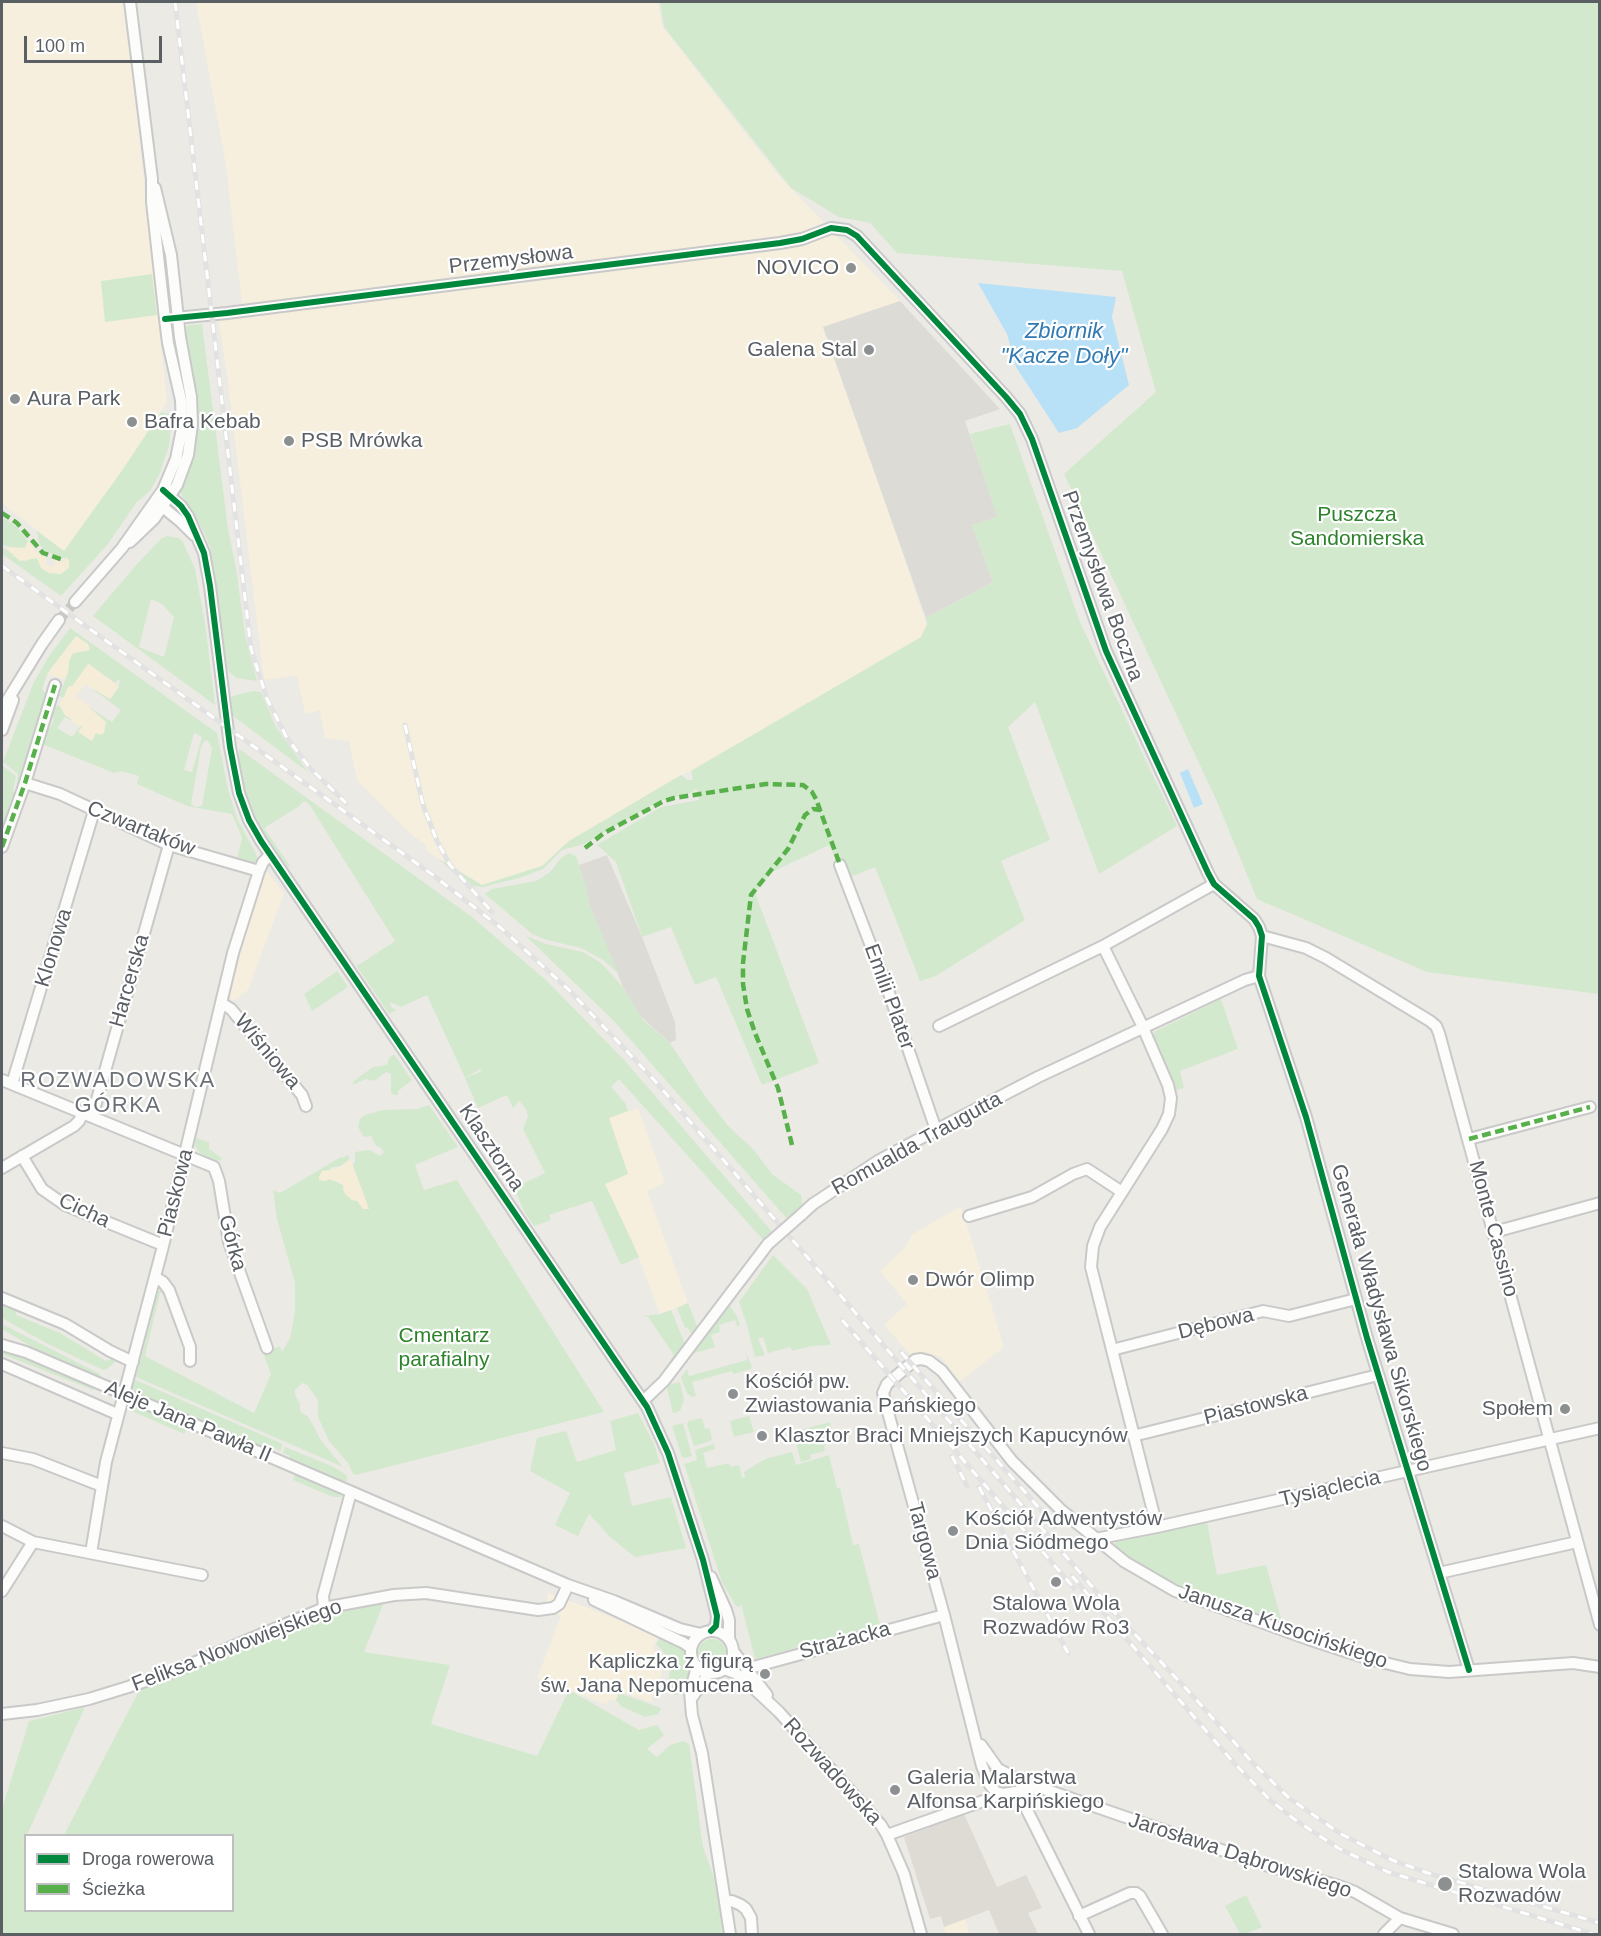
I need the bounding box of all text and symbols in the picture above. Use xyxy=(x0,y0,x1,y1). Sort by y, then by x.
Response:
scale bar xyxy=(27,24,165,62)
text: 100 m xyxy=(35,36,85,56)
street label: Przemysłowa xyxy=(447,240,575,280)
place label: NOVICO xyxy=(756,255,839,281)
marker: NOVICO xyxy=(844,261,858,275)
water label: Zbiornik "Kacze Doły" xyxy=(1001,319,1127,370)
place label: Galena Stal xyxy=(747,337,857,363)
marker: Galena Stal xyxy=(862,343,876,357)
place label: Aura Park xyxy=(27,386,120,412)
marker: Aura Park xyxy=(8,392,22,406)
place label: Bafra Kebab xyxy=(144,409,261,435)
marker: Bafra Kebab xyxy=(125,415,139,429)
place label: PSB Mrówka xyxy=(301,428,422,454)
marker: PSB Mrówka xyxy=(282,434,296,448)
street label: Przemysłowa Boczna xyxy=(1056,487,1148,685)
park label: Puszcza Sandomierska xyxy=(1290,502,1424,552)
street label: Czwartaków xyxy=(83,796,199,862)
street label: Klonowa xyxy=(30,906,78,990)
street label: Harcerska xyxy=(105,932,155,1030)
street label: Emilii Plater xyxy=(858,941,920,1053)
street label: Wiśniowa xyxy=(228,1009,306,1095)
district label: ROZWADOWSKA GÓRKA xyxy=(20,1068,216,1120)
street label: Romualda Traugutta xyxy=(828,1087,1006,1201)
street label: Klasztorna xyxy=(453,1100,529,1196)
street label: Piaskowa xyxy=(153,1146,199,1240)
street label: Monte Cassino xyxy=(1463,1158,1523,1300)
street label: Generała Władysława Sikorskiego xyxy=(1325,1161,1437,1475)
street label: Cicha xyxy=(54,1188,114,1234)
street label: Górka xyxy=(212,1212,252,1274)
place label: Dwór Olimp xyxy=(925,1267,1035,1293)
marker: Dwór Olimp xyxy=(906,1273,920,1287)
street label: Dębowa xyxy=(1176,1302,1256,1346)
park label: Cmentarz parafialny xyxy=(398,1323,490,1373)
place label: Kościół pw. Zwiastowania Pańskiego xyxy=(745,1369,976,1419)
street label: Aleje Jana Pawła II xyxy=(101,1376,275,1468)
street label: Piastowska xyxy=(1201,1381,1311,1431)
marker: Kościół pw. Zwiastowania Pańskiego xyxy=(726,1387,740,1401)
place label: Społem xyxy=(1482,1396,1553,1422)
marker: Społem xyxy=(1558,1402,1572,1416)
place label: Klasztor Braci Mniejszych Kapucynów xyxy=(774,1423,1128,1449)
marker: Klasztor Braci Mniejszych Kapucynów xyxy=(755,1429,769,1443)
street label: Tysiąclecia xyxy=(1277,1465,1383,1513)
street label: Targowa xyxy=(902,1499,946,1583)
place label: Kościół Adwentystów Dnia Siódmego xyxy=(965,1506,1162,1556)
marker: Kościół Adwentystów Dnia Siódmego xyxy=(946,1524,960,1538)
marker: Stalowa Wola Rozwadów Ro3 xyxy=(1049,1575,1063,1589)
street label: Janusza Kusocińskiego xyxy=(1175,1579,1391,1675)
place label: Stalowa Wola Rozwadów Ro3 xyxy=(982,1591,1130,1641)
street label: Feliksa Nowowiejskiego xyxy=(128,1594,346,1698)
street label: Strażacka xyxy=(797,1617,893,1665)
place label: Kapliczka z figurą św. Jana Nepomucena xyxy=(541,1649,753,1699)
marker: Kapliczka z figurą św. Jana Nepomucena xyxy=(758,1667,772,1681)
street label: Rozwadowska xyxy=(777,1713,887,1831)
place label: Galeria Malarstwa Alfonsa Karpińskiego xyxy=(907,1765,1104,1815)
marker: Galeria Malarstwa Alfonsa Karpińskiego xyxy=(888,1783,902,1797)
street label: Jarosława Dąbrowskiego xyxy=(1125,1808,1355,1904)
legend xyxy=(24,1834,234,1912)
text: Droga rowerowa xyxy=(82,1849,214,1869)
place label: Stalowa Wola Rozwadów xyxy=(1458,1859,1586,1909)
marker: Stalowa Wola Rozwadów xyxy=(1436,1875,1454,1893)
text: Ścieżka xyxy=(82,1879,145,1899)

